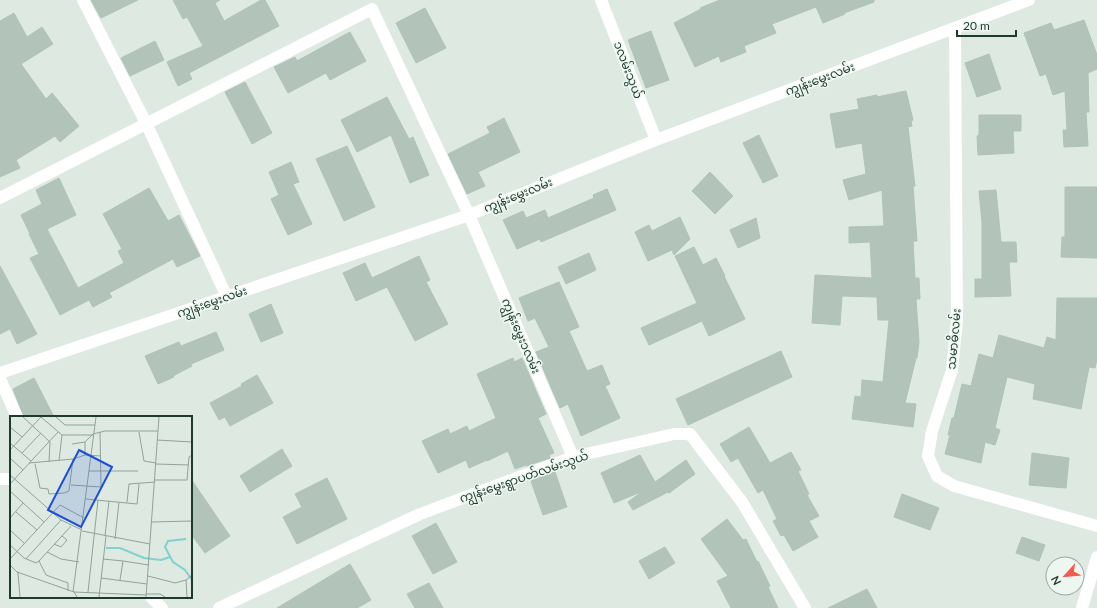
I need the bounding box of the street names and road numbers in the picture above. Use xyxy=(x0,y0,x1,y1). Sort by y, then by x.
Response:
street label: ၁လမ်းသွယ် xyxy=(608,39,647,102)
street label: ကျွန်းမွှေးလမ်း xyxy=(783,58,858,102)
street label: ကျွန်းမွှေးလမ်း xyxy=(481,173,556,219)
street label: ကျွန်းမွှေးလမ်း xyxy=(175,282,250,324)
street label: ကျွန်းမွှေး၁လမ်း xyxy=(495,295,545,377)
street label: သမာဓိလမ်း xyxy=(942,308,964,370)
street label: ကျွန်းမွှေးရွာပတ်လမ်းသွယ် xyxy=(457,446,592,509)

